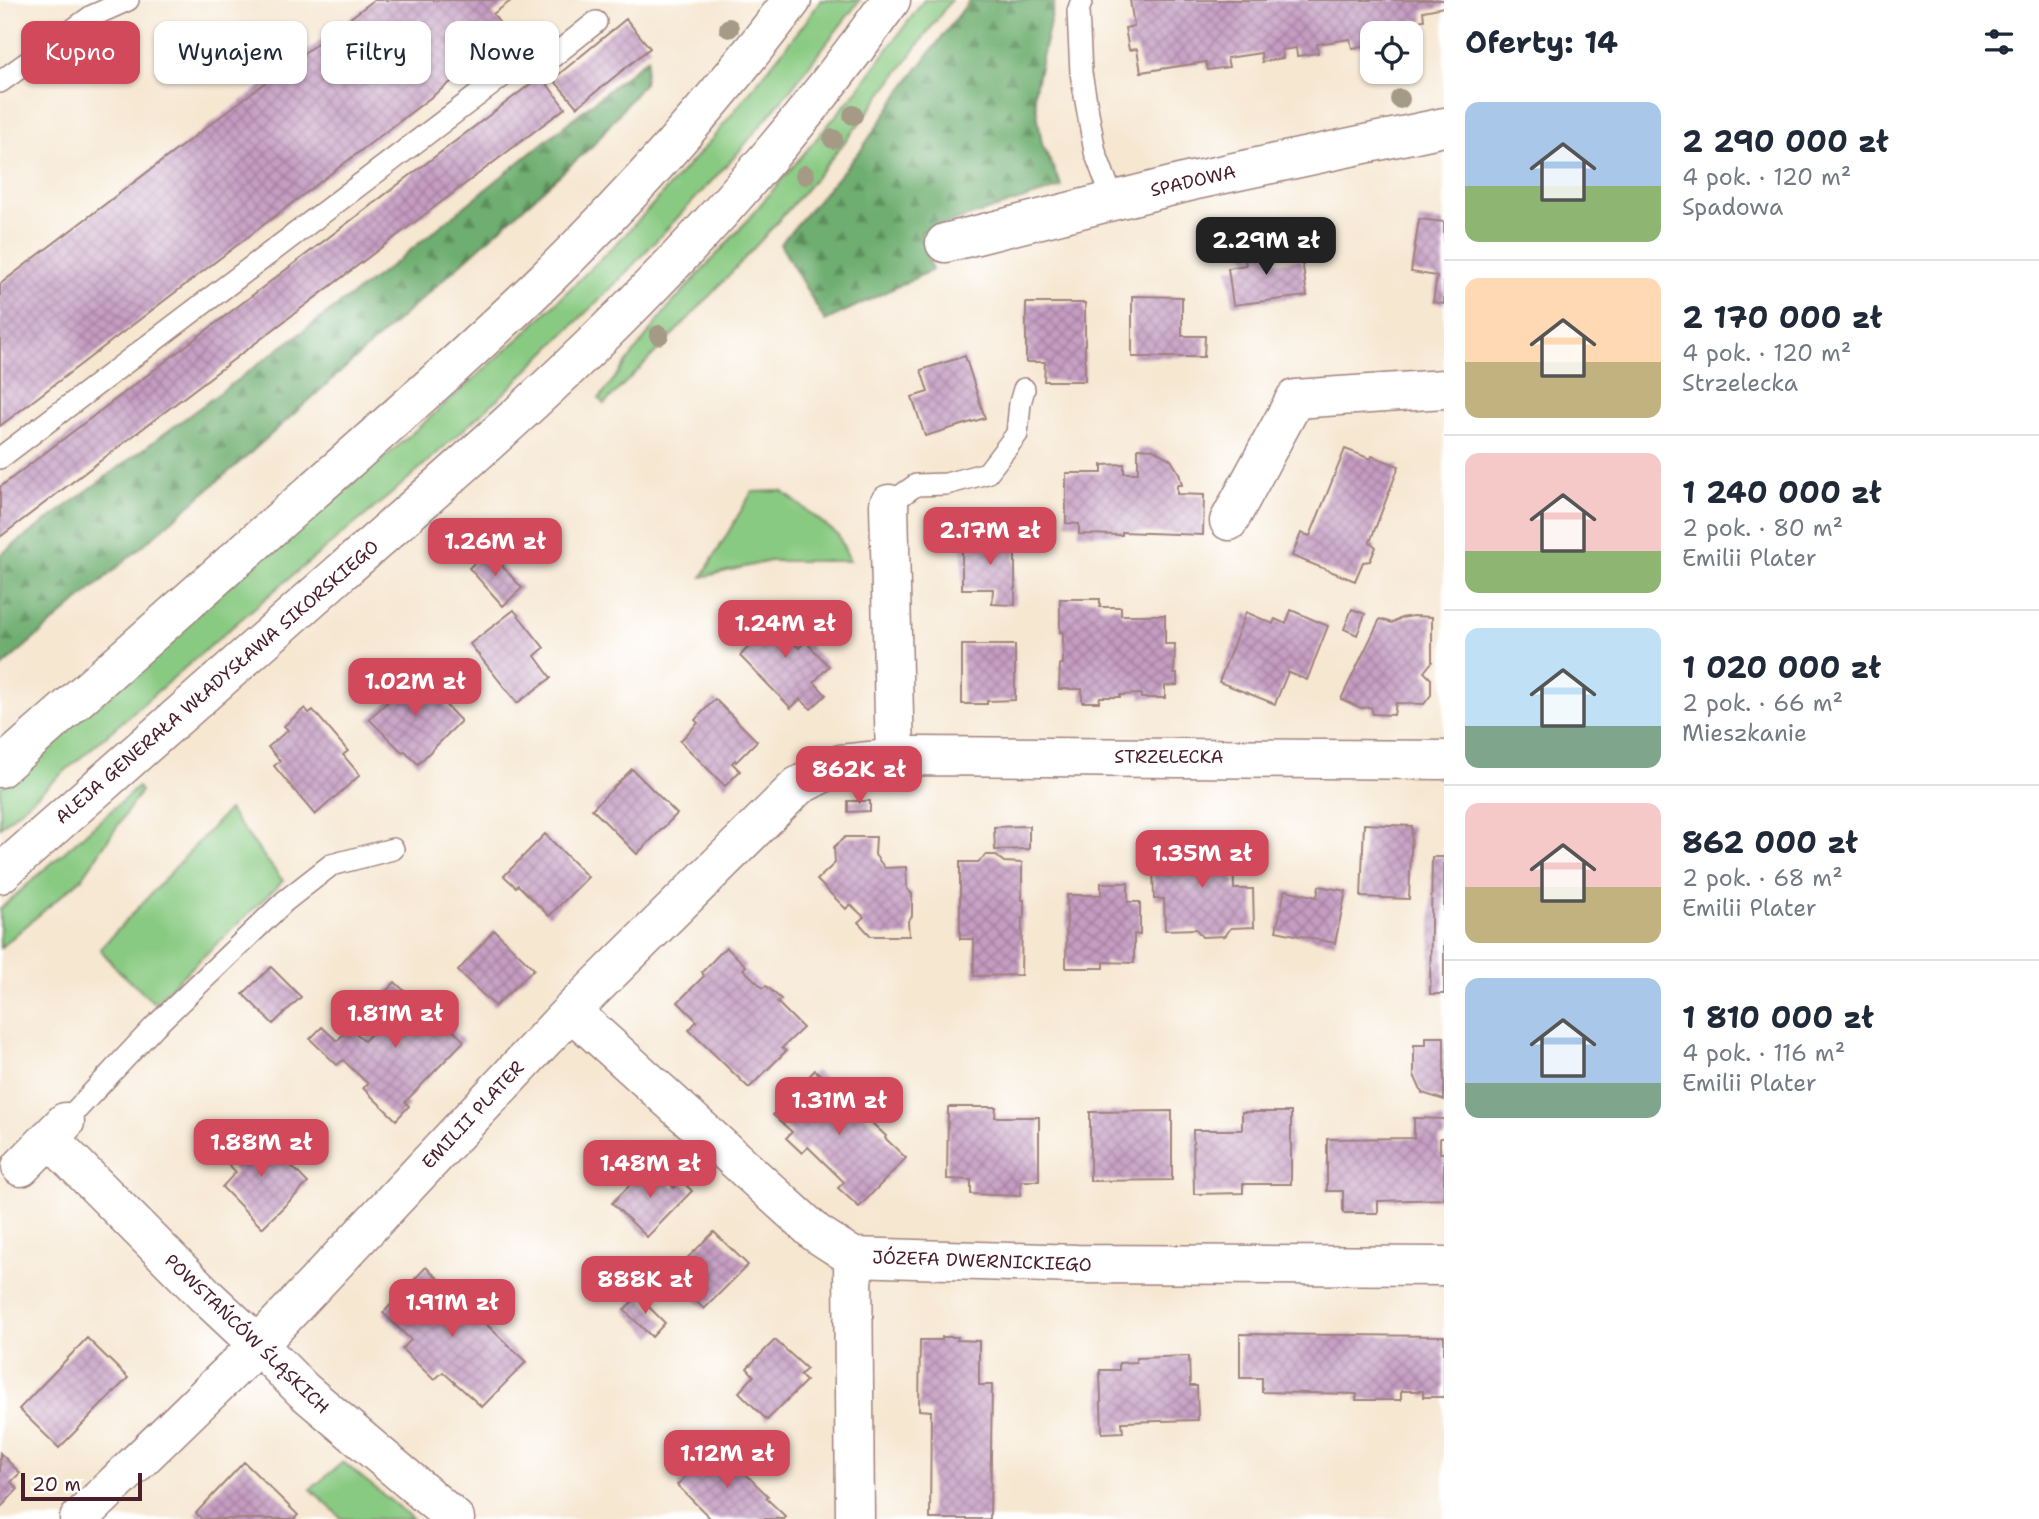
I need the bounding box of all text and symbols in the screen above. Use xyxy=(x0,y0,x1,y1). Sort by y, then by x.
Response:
chip: Kupno xyxy=(21,21,140,84)
chip: Wynajem xyxy=(154,21,307,84)
chip: Filtry xyxy=(321,21,431,84)
chip: Nowe xyxy=(445,21,559,84)
map controls xyxy=(1360,21,1423,84)
button: locate xyxy=(1360,21,1423,84)
text: Oferty: 14 xyxy=(1465,22,1618,63)
icon: filters xyxy=(1980,23,2018,61)
text: 2 290 000 zł xyxy=(1682,121,1889,162)
icon: home xyxy=(1521,130,1605,214)
street label: SPADOWA xyxy=(1148,160,1238,202)
text: 4 pok. · 120 m² xyxy=(1682,162,1851,192)
text: Spadowa xyxy=(1682,192,1783,222)
pin: 2.29M zł xyxy=(1194,218,1338,277)
text: 2.29M zł xyxy=(1212,225,1320,255)
text: 2 170 000 zł xyxy=(1682,297,1882,338)
icon: home xyxy=(1521,306,1605,390)
text: 4 pok. · 120 m² xyxy=(1682,338,1851,368)
text: Strzelecka xyxy=(1682,368,1798,398)
text: 1 240 000 zł xyxy=(1682,472,1881,513)
icon: home xyxy=(1521,481,1605,565)
pin: 2.17M zł xyxy=(918,508,1062,567)
text: 2 pok. · 80 m² xyxy=(1682,513,1843,543)
text: 2.17M zł xyxy=(939,515,1041,545)
pin: 1.26M zł xyxy=(423,518,567,578)
text: 1.26M zł xyxy=(444,526,546,556)
street label: ALEJA GENERAŁA WŁADYSŁAWA SIKORSKIEGO xyxy=(50,535,384,829)
text: Emilii Plater xyxy=(1682,543,1817,573)
pin: 1.24M zł xyxy=(713,600,857,660)
text: 1.24M zł xyxy=(734,608,836,638)
text: 1 020 000 zł xyxy=(1682,647,1881,688)
icon: home xyxy=(1521,656,1605,740)
pin: 1.02M zł xyxy=(343,658,487,718)
text: 1.02M zł xyxy=(364,666,466,696)
text: 2 pok. · 66 m² xyxy=(1682,688,1843,718)
text: Mieszkanie xyxy=(1682,718,1807,748)
street label: STRZELECKA xyxy=(1114,745,1224,769)
pin: 862K zł xyxy=(794,746,924,806)
text: 862K zł xyxy=(812,754,906,784)
text: 862 000 zł xyxy=(1682,822,1858,863)
pin: 1.35M zł xyxy=(1130,830,1274,890)
icon: home xyxy=(1521,831,1605,915)
text: 1.35M zł xyxy=(1152,838,1252,868)
text: 2 pok. · 68 m² xyxy=(1682,863,1843,893)
text: Emilii Plater xyxy=(1682,893,1817,923)
pin: 1.81M zł xyxy=(323,990,467,1050)
text: 1 810 000 zł xyxy=(1682,997,1874,1038)
text: 1.81M zł xyxy=(347,998,443,1028)
icon: home xyxy=(1521,1006,1605,1090)
text: 4 pok. · 116 m² xyxy=(1682,1038,1845,1068)
street label: EMILII PLATER xyxy=(417,1056,529,1174)
text: Emilii Plater xyxy=(1682,1068,1817,1098)
pin: 1.31M zł xyxy=(767,1078,911,1137)
text: 1.31M zł xyxy=(791,1085,887,1115)
pin: 1.88M zł xyxy=(189,1120,333,1179)
text: 1.88M zł xyxy=(210,1127,312,1157)
pin: 1.48M zł xyxy=(578,1140,722,1200)
text: 1.48M zł xyxy=(599,1148,701,1178)
street label: JÓZEFA DWERNICKIEGO xyxy=(872,1245,1092,1277)
street label: POWSTAŃCÓW ŚLĄSKICH xyxy=(159,1249,335,1419)
pin: 888K zł xyxy=(580,1256,710,1316)
text: 888K zł xyxy=(597,1264,693,1294)
pin: 1.91M zł xyxy=(380,1280,524,1339)
text: 1.91M zł xyxy=(405,1287,499,1317)
pin: 1.12M zł xyxy=(655,1430,799,1490)
text: 1.12M zł xyxy=(680,1438,774,1468)
scale bar xyxy=(21,1470,142,1502)
text: 20 m xyxy=(32,1472,81,1497)

